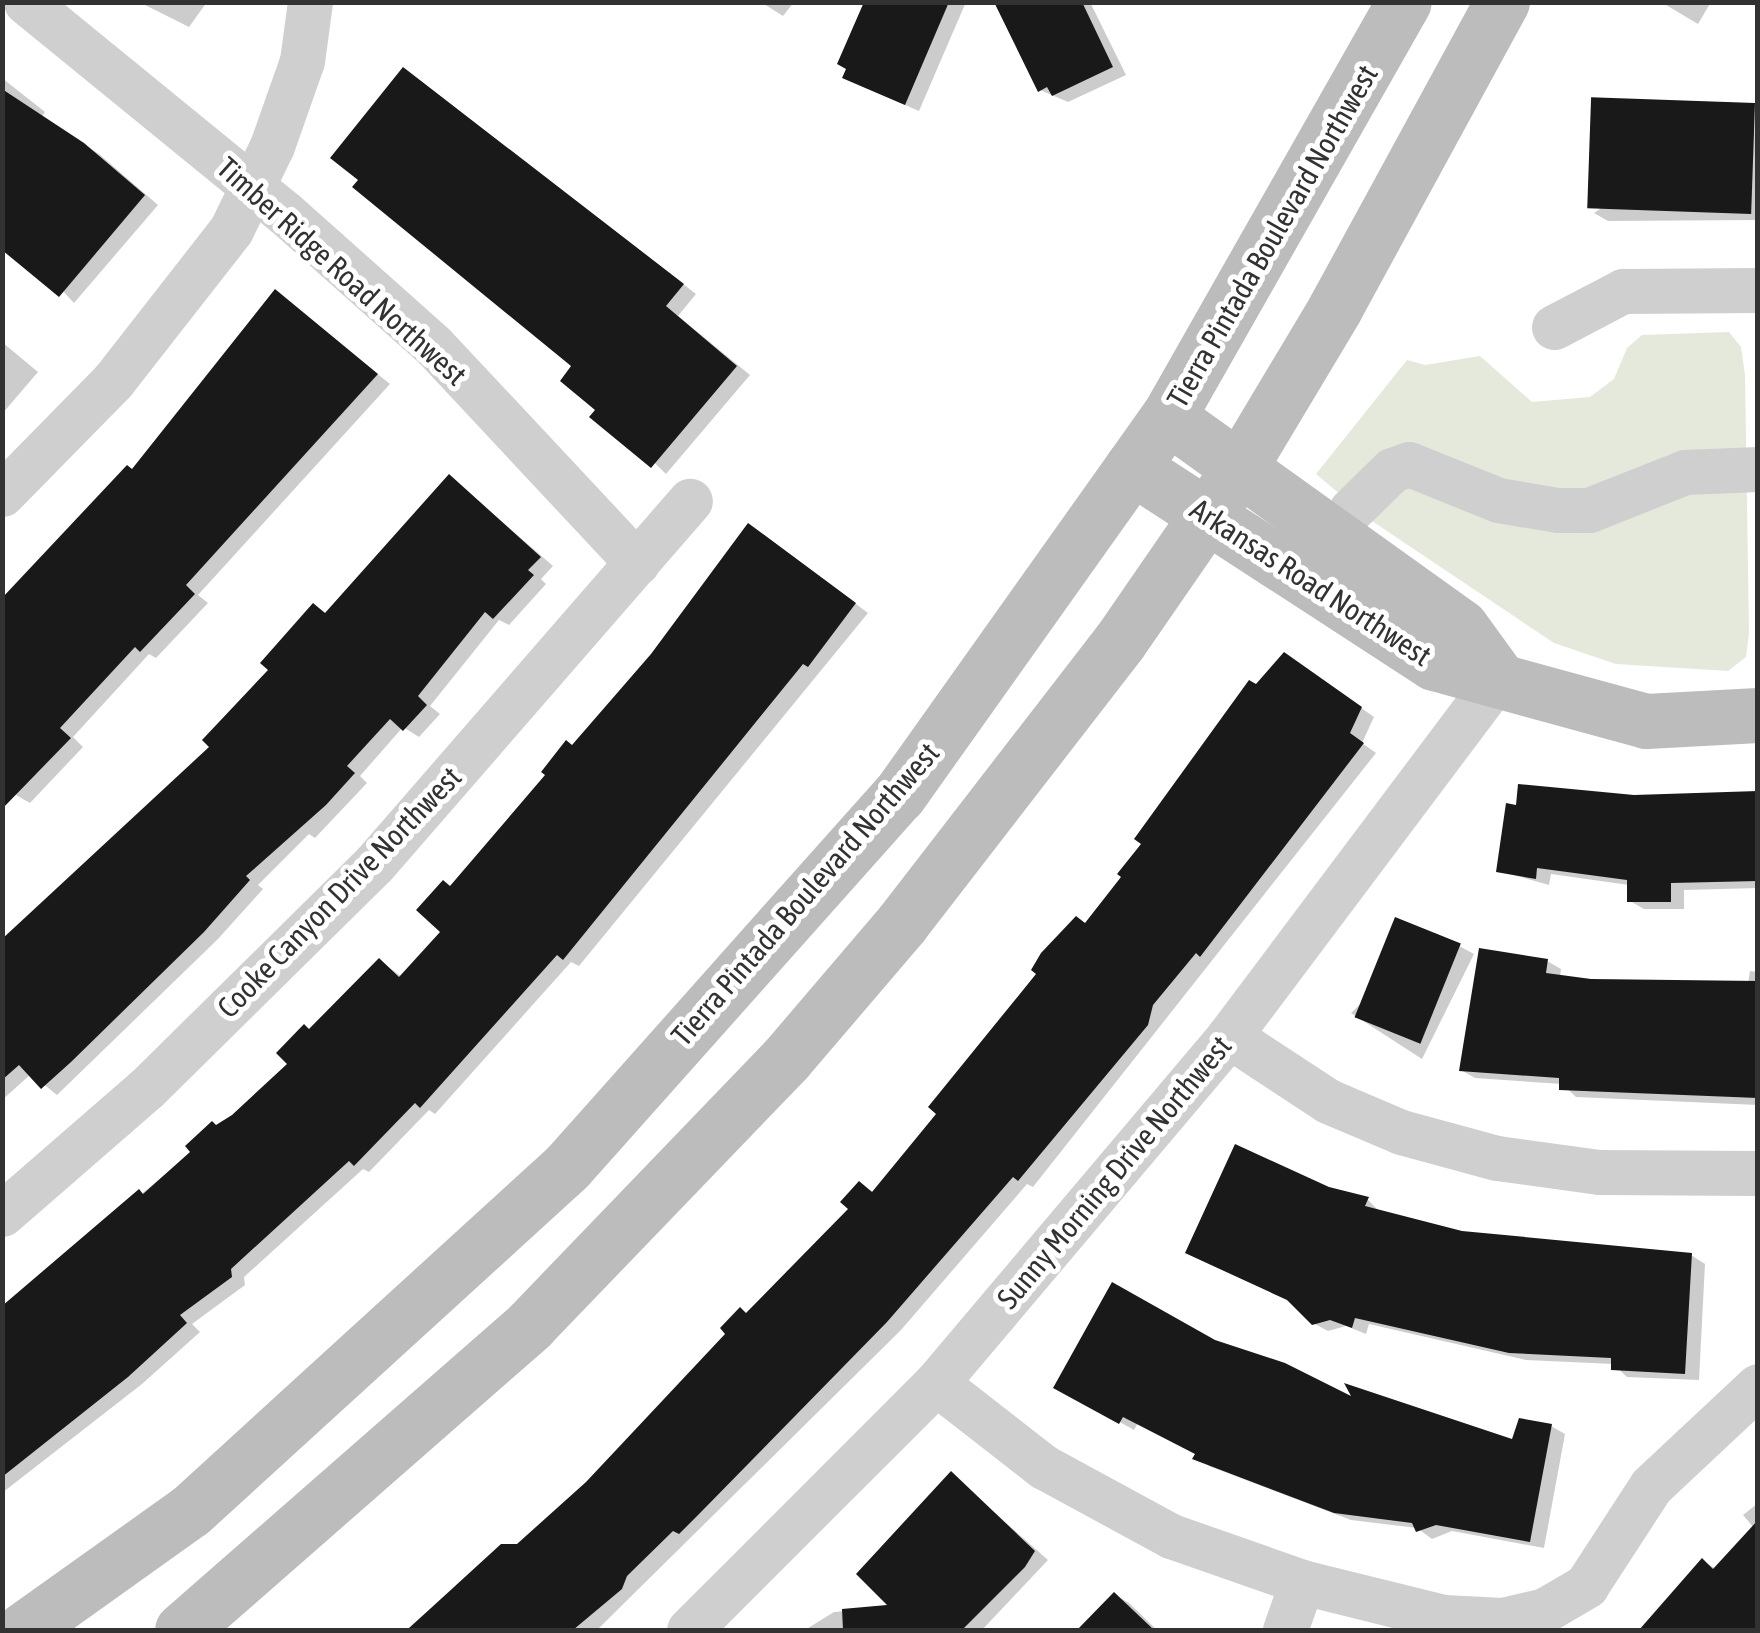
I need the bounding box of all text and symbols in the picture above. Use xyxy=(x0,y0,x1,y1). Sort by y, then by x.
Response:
street label: Tierra Pintada Boulevard Northwest xyxy=(1159,58,1385,414)
street label: Timber Ridge Road Northwest xyxy=(210,149,474,393)
street label: Arkansas Road Northwest xyxy=(1184,491,1438,673)
street label: Tierra Pintada Boulevard Northwest xyxy=(664,735,946,1053)
street label: Cooke Canyon Drive Northwest xyxy=(210,759,468,1025)
street label: Sunny Morning Drive Northwest xyxy=(989,1028,1239,1316)

